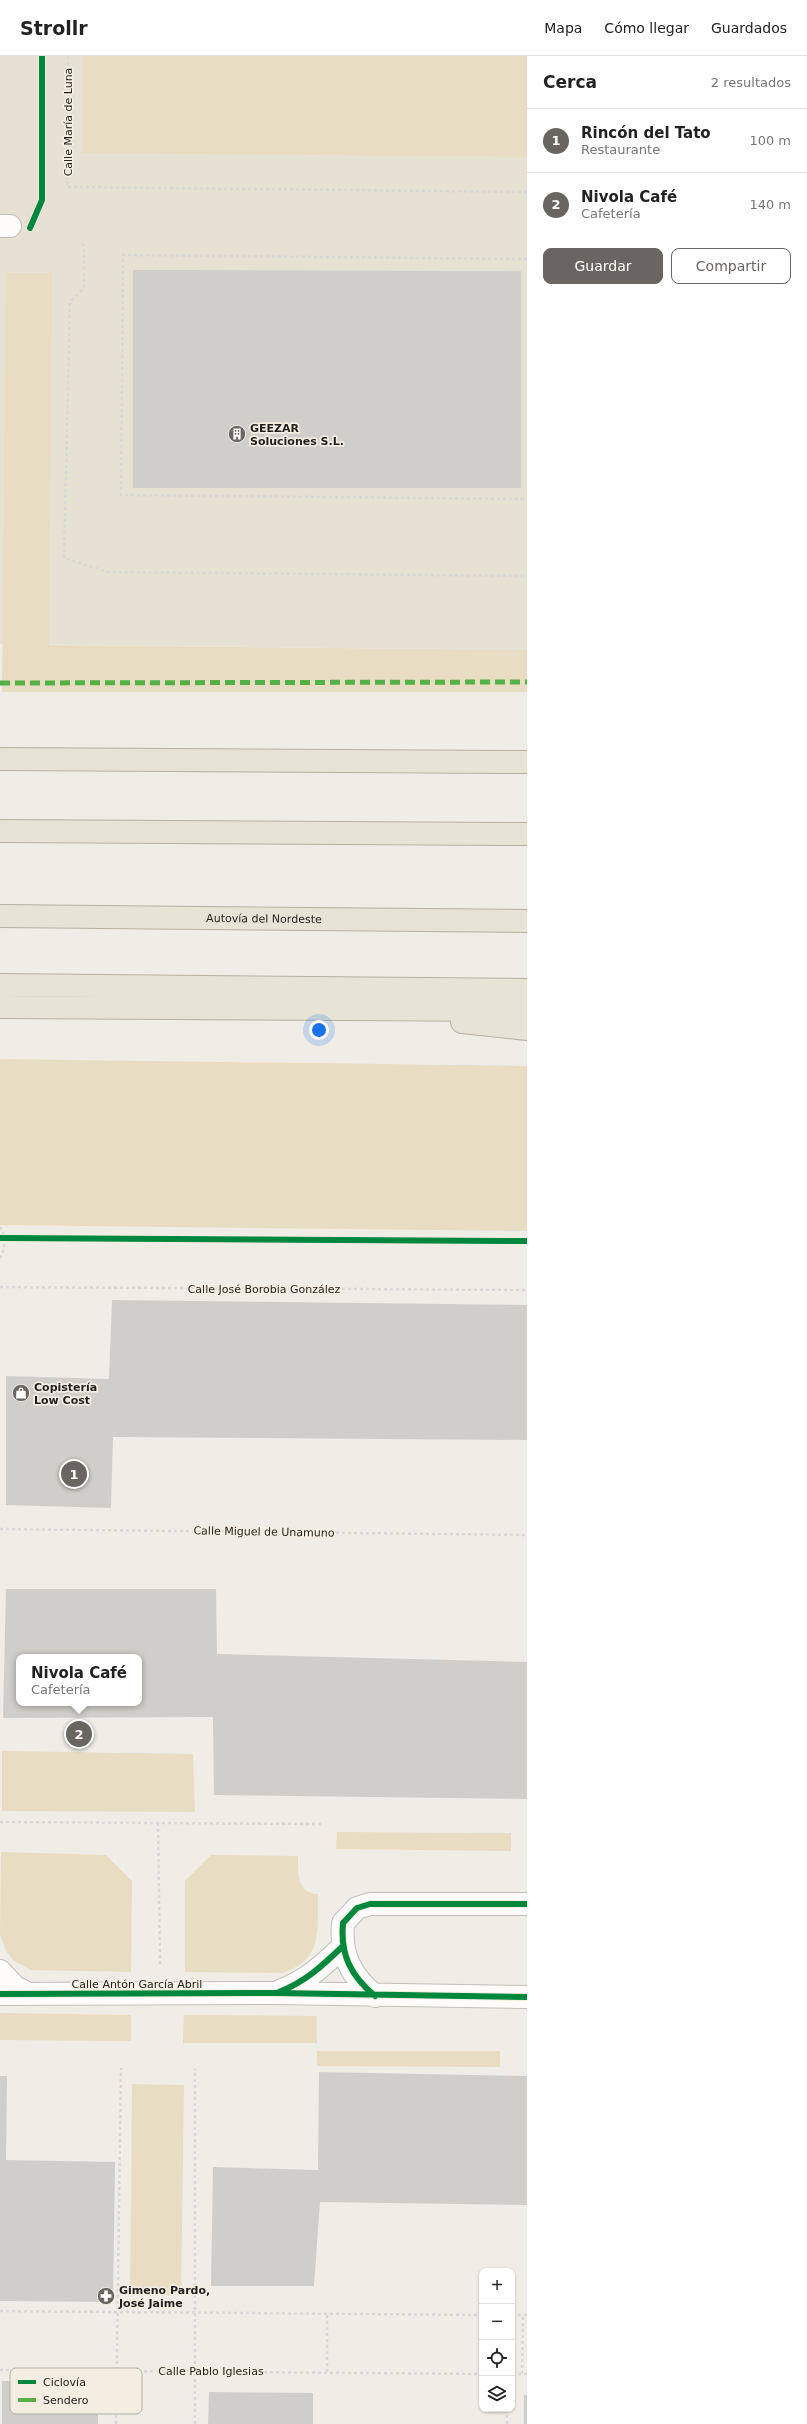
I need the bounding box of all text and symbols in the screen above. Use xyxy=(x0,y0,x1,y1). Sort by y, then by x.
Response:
text: Strollr xyxy=(20,17,88,39)
text: Mapa xyxy=(544,20,582,36)
text: Cómo llegar xyxy=(604,20,689,36)
text: Guardados xyxy=(711,20,787,36)
street label: Calle María de Luna xyxy=(62,68,75,176)
text: Cerca xyxy=(543,72,597,92)
text: 2 resultados xyxy=(711,75,791,90)
text: Rincón del Tato xyxy=(581,124,711,142)
text: 1 xyxy=(551,133,561,148)
text: 100 m xyxy=(749,133,791,148)
text: Restaurante xyxy=(581,142,660,157)
text: Nivola Café xyxy=(581,188,677,206)
text: 2 xyxy=(551,197,561,212)
text: 140 m xyxy=(749,197,791,212)
text: Cafetería xyxy=(581,206,641,221)
button: Guardar xyxy=(543,248,663,284)
button: Compartir xyxy=(671,248,791,284)
place label: GEEZAR Soluciones S.L. xyxy=(250,422,344,448)
building icon: GEEZAR Soluciones S.L. xyxy=(227,424,247,444)
street label: Autovía del Nordeste xyxy=(206,911,322,926)
your location xyxy=(309,1020,329,1040)
street label: Calle José Borobia González xyxy=(188,1283,341,1296)
place label: Copistería Low Cost xyxy=(34,1381,97,1407)
shop icon: Copistería Low Cost xyxy=(11,1383,31,1403)
pin: 1 xyxy=(61,1459,87,1489)
street label: Calle Miguel de Unamuno xyxy=(193,1524,335,1540)
popup xyxy=(16,1654,142,1706)
text: Nivola Café xyxy=(31,1664,127,1682)
text: Cafetería xyxy=(31,1682,91,1697)
pin: 2 xyxy=(66,1719,92,1749)
street label: Calle Antón García Abril xyxy=(72,1978,202,1991)
map controls xyxy=(479,2268,515,2412)
button: + xyxy=(479,2268,515,2304)
place label: Gimeno Pardo, José Jaime xyxy=(118,2284,210,2310)
pharmacy icon: Gimeno Pardo, José Jaime xyxy=(96,2286,116,2306)
button: − xyxy=(479,2304,515,2340)
button: locate xyxy=(479,2340,515,2376)
street label: Calle Pablo Iglesias xyxy=(158,2365,264,2378)
legend xyxy=(10,2368,142,2414)
text: Ciclovía xyxy=(43,2376,86,2389)
button: layers xyxy=(479,2376,515,2412)
text: Sendero xyxy=(43,2394,89,2407)

